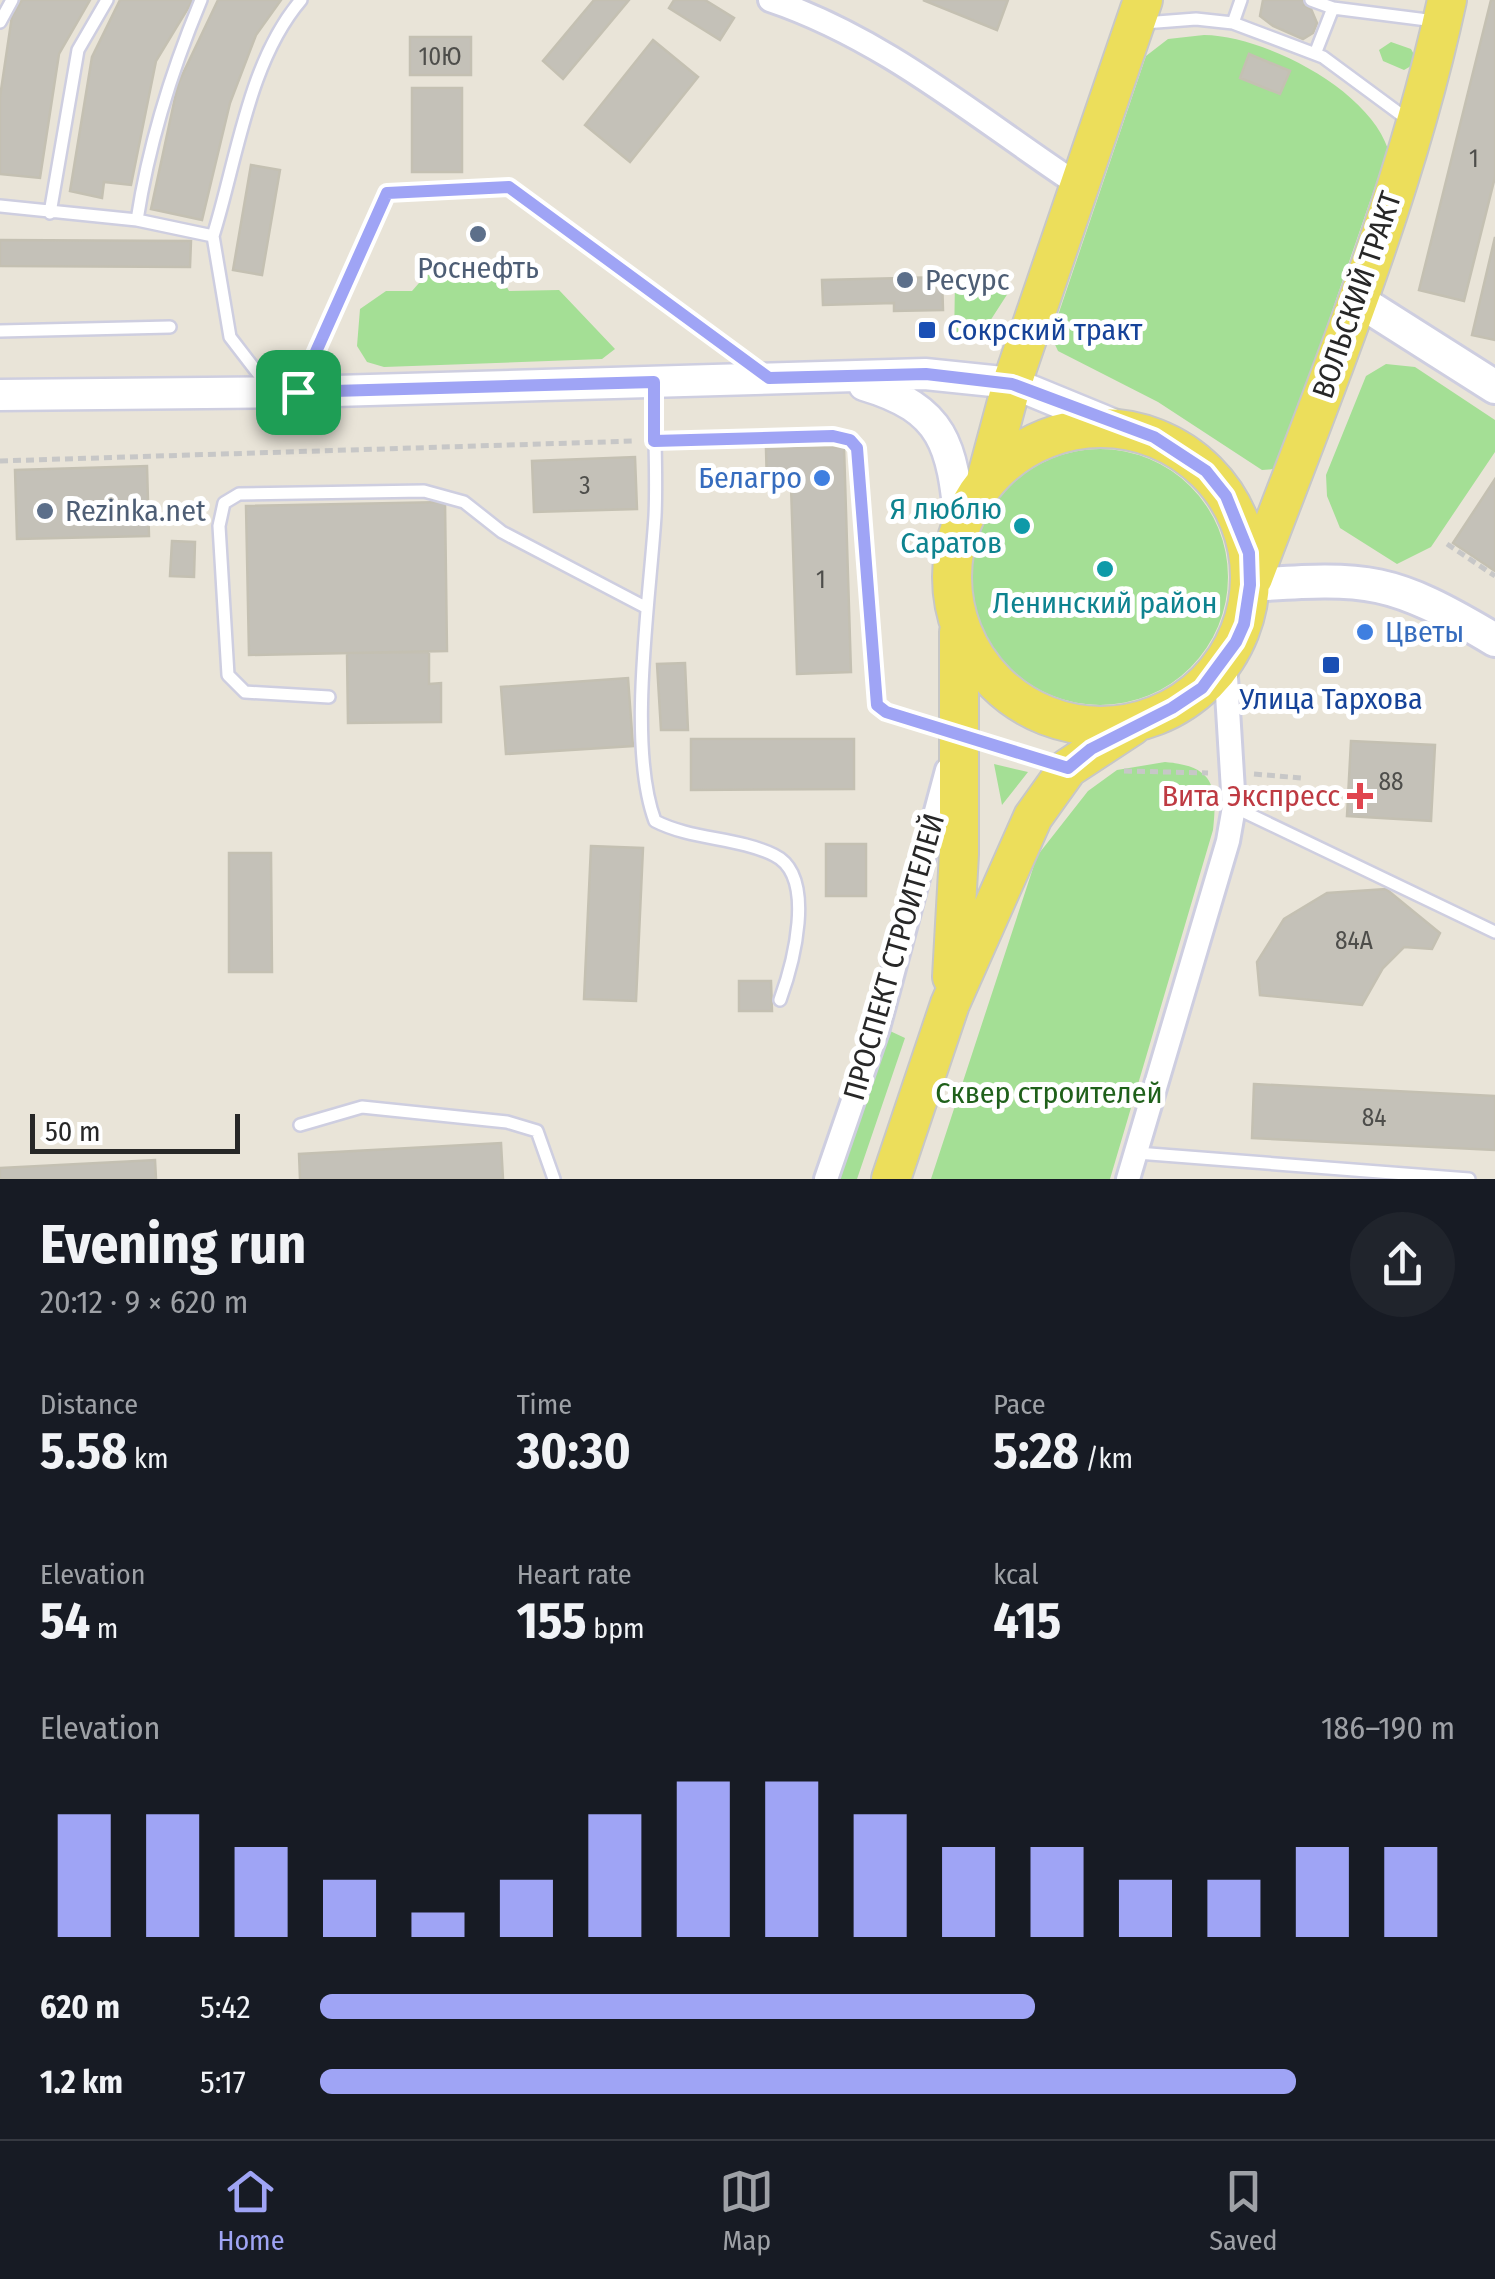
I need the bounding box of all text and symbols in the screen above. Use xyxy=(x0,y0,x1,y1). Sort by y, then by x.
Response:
house number: 10Ю xyxy=(418,42,462,72)
house number: 1 xyxy=(1469,144,1479,174)
street label: ВОЛЬСКИЙ ТРАКТ xyxy=(1305,187,1409,403)
marker: Роснефть xyxy=(467,223,489,245)
place label: Роснефть xyxy=(417,250,539,286)
place label: Ресурс xyxy=(925,262,1010,298)
marker: Ресурс xyxy=(894,269,916,291)
place label: Сокрский тракт xyxy=(947,312,1143,348)
marker: Сокрский тракт xyxy=(916,319,938,341)
pin xyxy=(256,350,341,435)
icon: arrive xyxy=(271,365,326,420)
place label: Белагро xyxy=(698,460,802,496)
marker: Белагро xyxy=(811,467,833,489)
house number: 3 xyxy=(579,471,591,501)
place label: Я люблю Саратов xyxy=(890,491,1002,561)
place label: Rezinka.net xyxy=(65,493,206,529)
marker: Rezinka.net xyxy=(34,500,56,522)
marker: Я люблю Саратов xyxy=(1011,515,1033,537)
marker: Ленинский район xyxy=(1094,558,1116,580)
house number: 1 xyxy=(816,565,826,595)
place label: Ленинский район xyxy=(993,585,1218,621)
place label: Цветы xyxy=(1385,614,1464,650)
marker: Цветы xyxy=(1354,621,1376,643)
marker: Улица Тархова xyxy=(1320,654,1342,676)
place label: Улица Тархова xyxy=(1238,681,1423,717)
house number: 88 xyxy=(1378,767,1404,797)
place label: Вита Экспресс xyxy=(1162,778,1340,814)
marker: Вита Экспресс xyxy=(1349,785,1371,807)
street label: ПРОСПЕКТ СТРОИТЕЛЕЙ xyxy=(836,810,952,1104)
house number: 84А xyxy=(1335,926,1373,956)
park label: Cквер cтроителей xyxy=(935,1075,1163,1111)
house number: 84 xyxy=(1362,1103,1386,1133)
scale bar xyxy=(30,1109,240,1154)
text: 50 m xyxy=(45,1115,101,1148)
text: Evening run xyxy=(40,1212,306,1278)
button: share xyxy=(1350,1212,1455,1317)
text: 20:12 · 9 × 620 m xyxy=(40,1283,248,1321)
text: Distance xyxy=(40,1388,138,1421)
text: Time xyxy=(517,1388,572,1421)
text: Pace xyxy=(993,1388,1046,1421)
text: 5.58 xyxy=(40,1421,127,1481)
text: 30:30 xyxy=(517,1421,631,1481)
text: 5:28 xyxy=(993,1421,1079,1481)
text: km xyxy=(127,1442,169,1475)
text: /km xyxy=(1079,1442,1133,1475)
text: Elevation xyxy=(40,1558,145,1591)
text: Heart rate xyxy=(517,1558,632,1591)
text: kcal xyxy=(993,1558,1039,1591)
text: 54 xyxy=(40,1591,90,1651)
text: 155 xyxy=(517,1591,587,1651)
text: 415 xyxy=(993,1591,1061,1651)
text: m xyxy=(90,1612,118,1645)
text: bpm xyxy=(587,1612,645,1645)
text: Elevation xyxy=(40,1709,160,1747)
text: 186–190 m xyxy=(1321,1709,1455,1747)
text: 620 m xyxy=(40,1988,120,2026)
text: 5:42 xyxy=(200,1988,251,2026)
text: 1.2 km xyxy=(40,2063,123,2101)
text: 5:17 xyxy=(200,2063,246,2101)
tab: Home xyxy=(217,2164,284,2257)
tab: Map xyxy=(719,2164,774,2257)
tab: Saved xyxy=(1209,2164,1278,2257)

